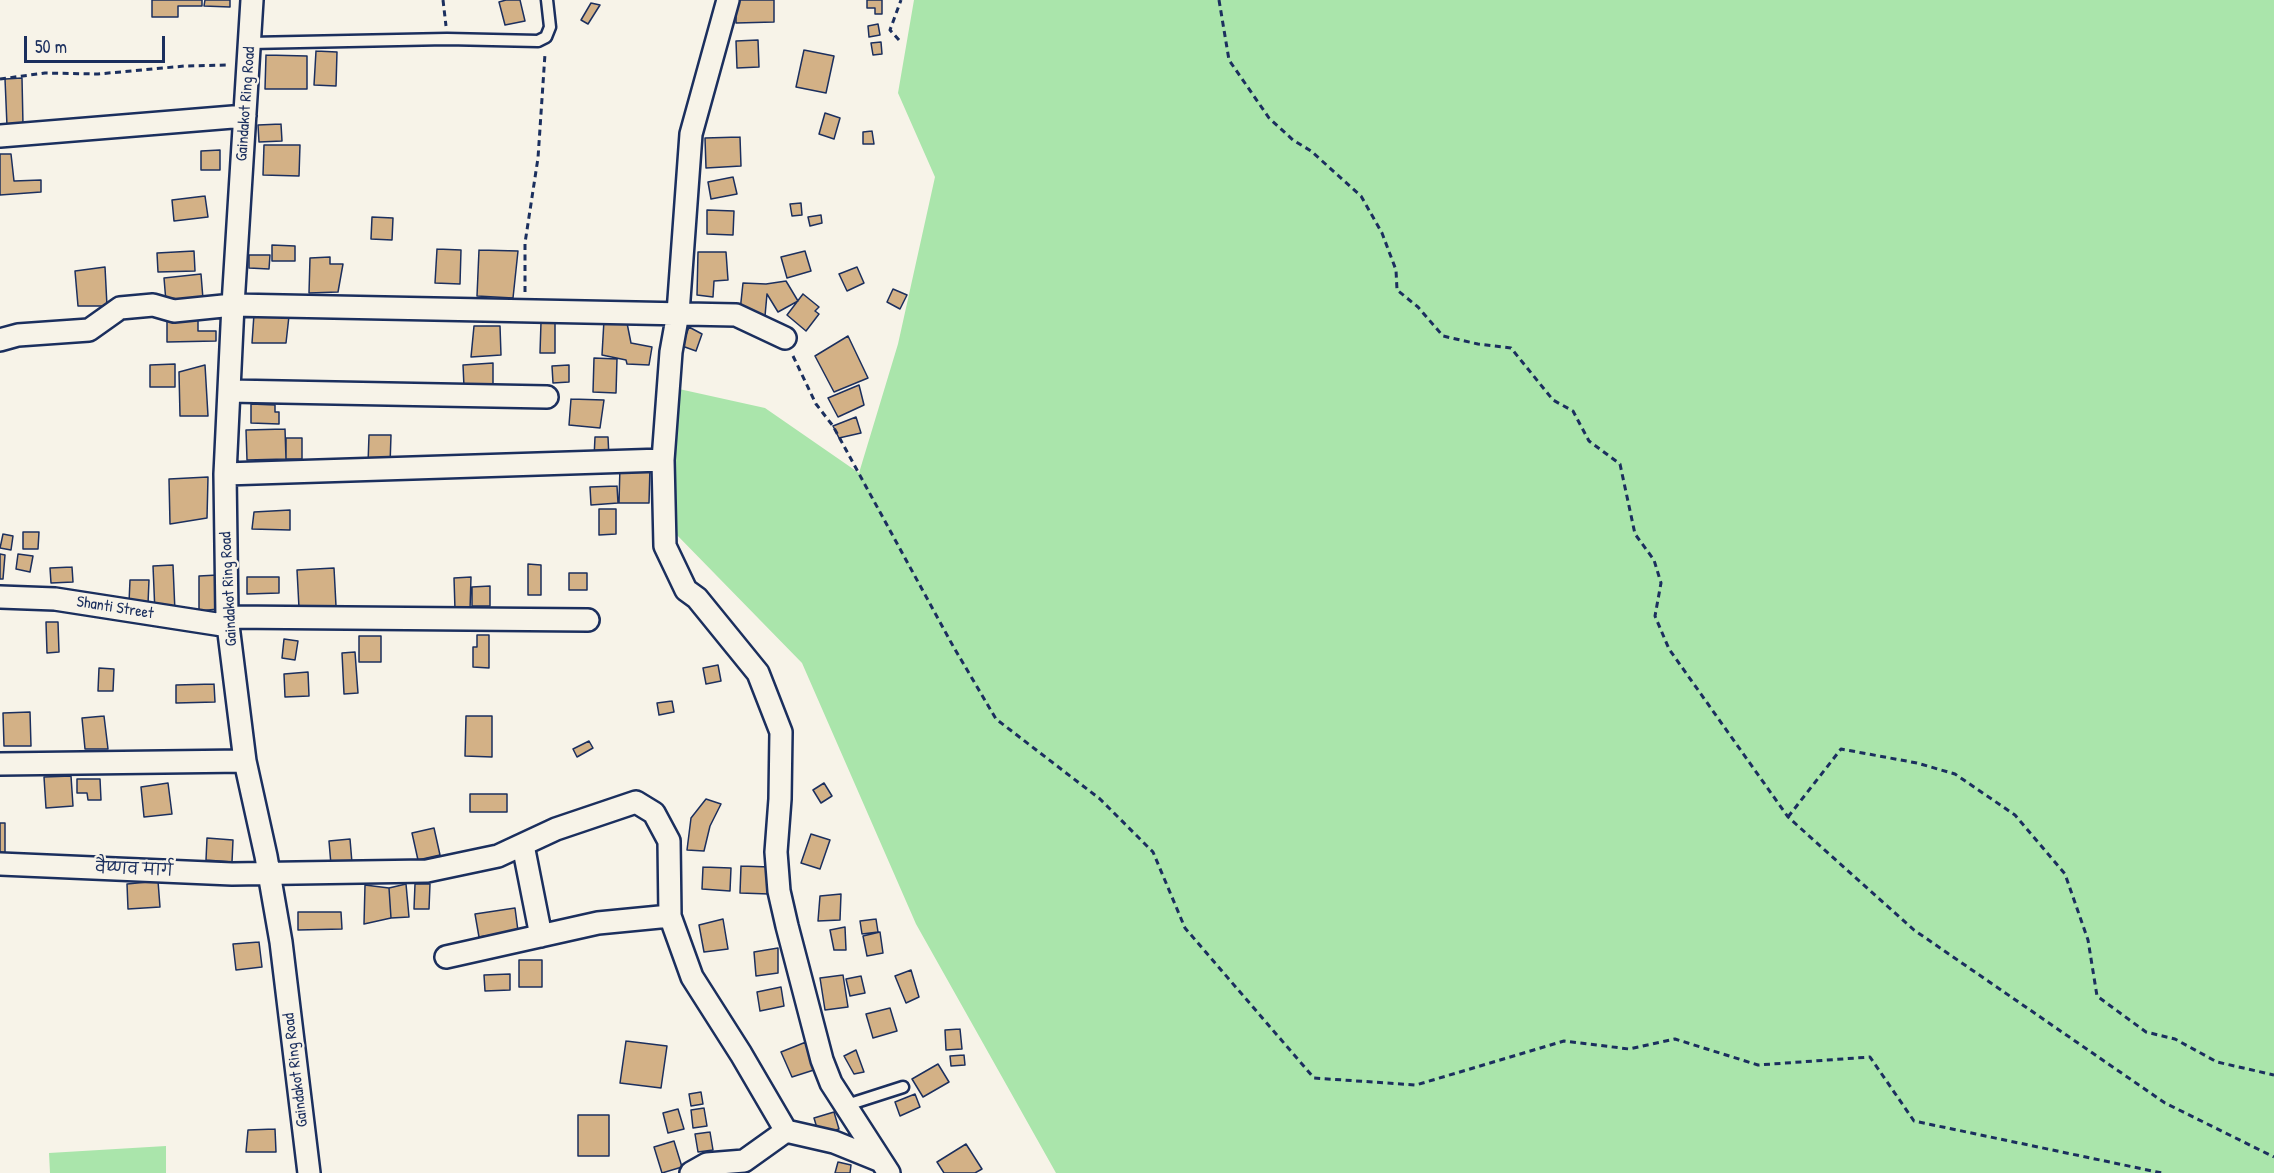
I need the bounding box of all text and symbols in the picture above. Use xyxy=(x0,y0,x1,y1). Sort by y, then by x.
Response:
scale bar xyxy=(27,24,168,62)
text: 50 m xyxy=(35,34,67,59)
street label: Gaindakot Ring Road xyxy=(232,46,260,162)
street label: Gaindakot Ring Road xyxy=(216,531,242,647)
street label: Shanti Street xyxy=(75,592,155,624)
street label: वैष्णव मार्ग xyxy=(95,859,173,881)
street label: Gaindakot Ring Road xyxy=(279,1012,313,1128)

